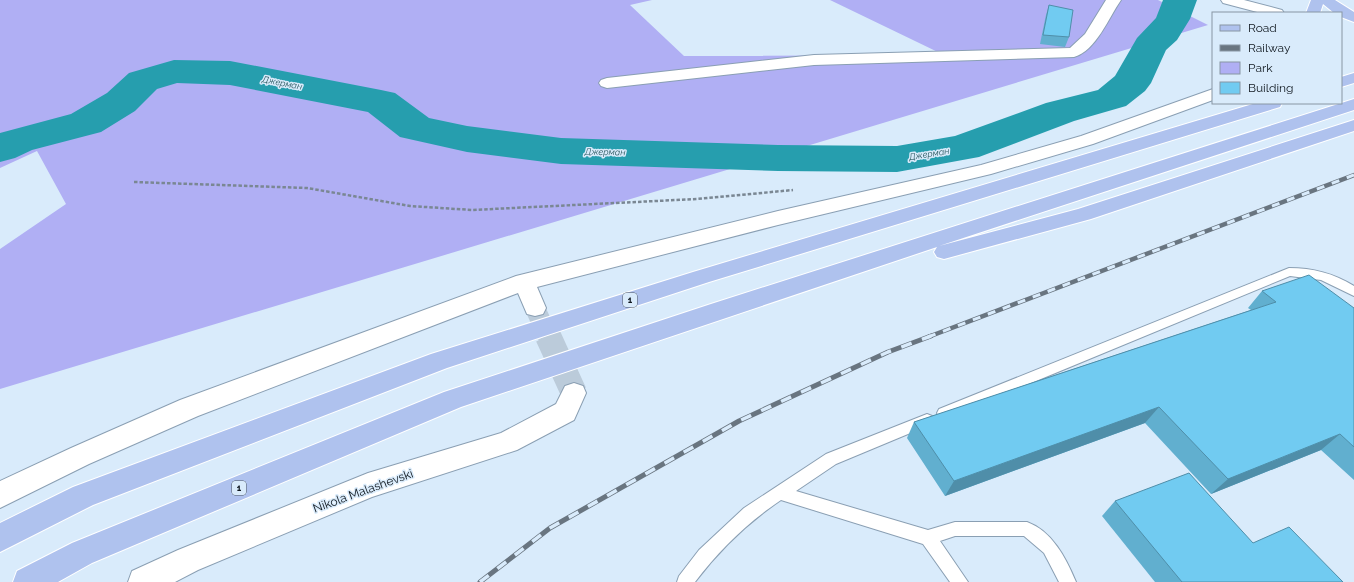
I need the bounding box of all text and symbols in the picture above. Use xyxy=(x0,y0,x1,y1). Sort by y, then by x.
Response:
legend xyxy=(1212,12,1342,104)
text: Road xyxy=(1248,21,1277,35)
text: Railway xyxy=(1248,41,1291,55)
text: Park xyxy=(1248,61,1273,75)
water label: Джерман xyxy=(260,74,304,92)
text: Building xyxy=(1248,81,1294,95)
water label: Джерман xyxy=(907,146,951,162)
water label: Джерман xyxy=(583,147,626,157)
road number: 1 xyxy=(623,293,637,307)
street label: Nikola Malashevski xyxy=(311,466,415,516)
road number: 1 xyxy=(232,481,246,495)

